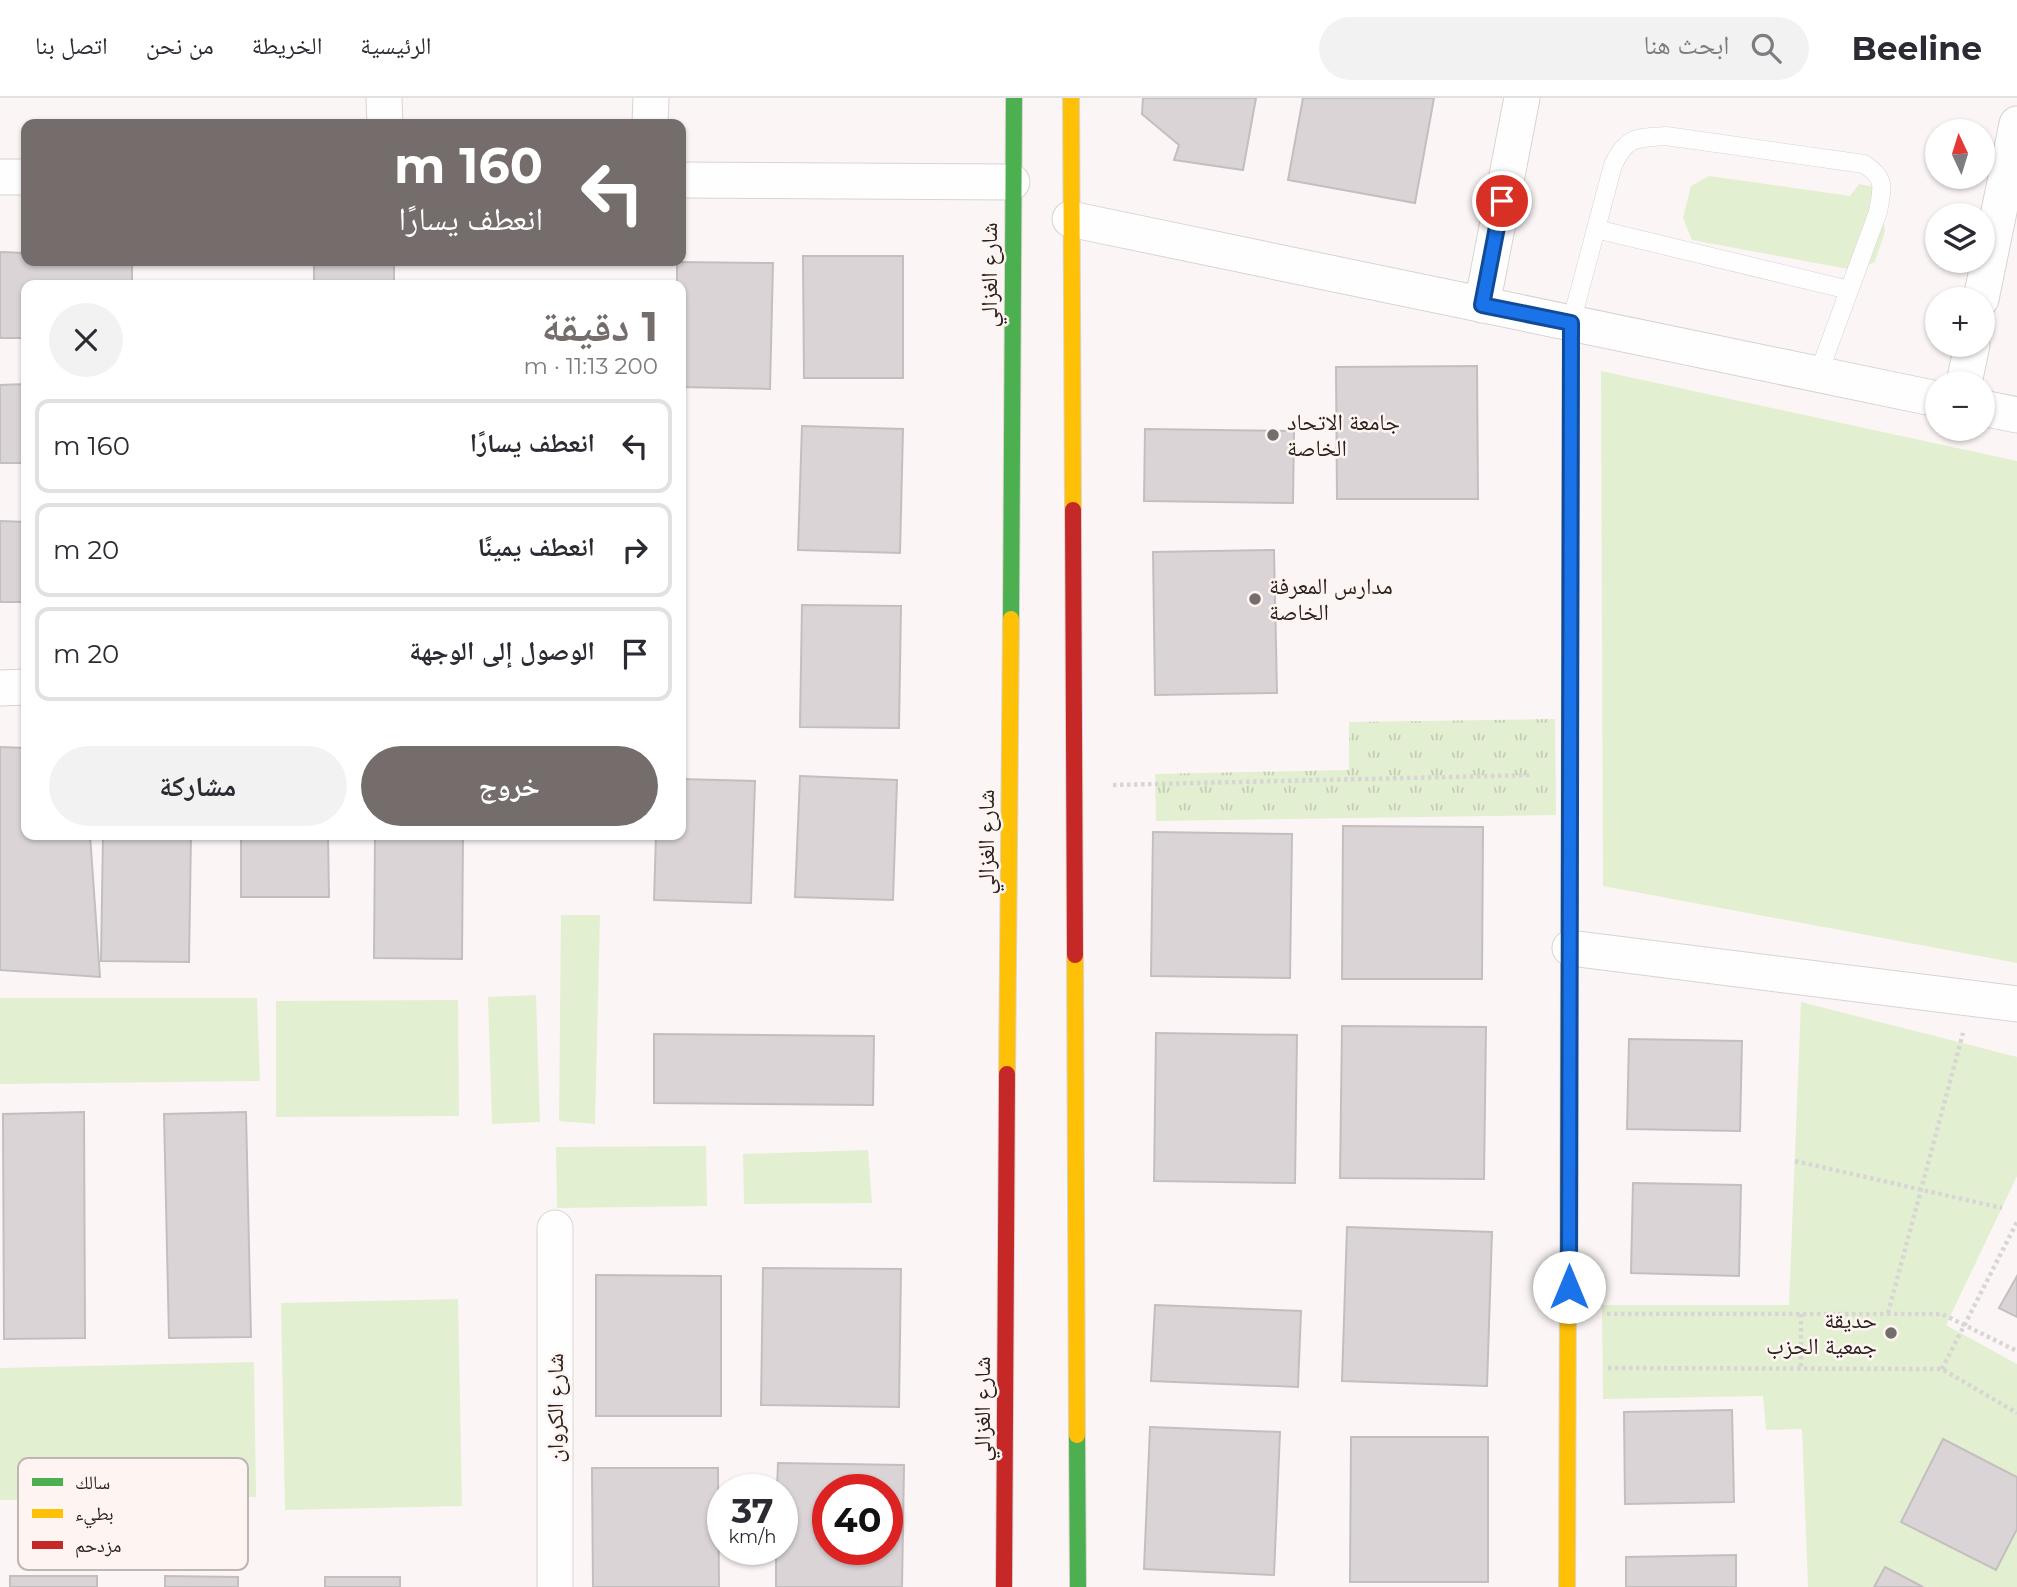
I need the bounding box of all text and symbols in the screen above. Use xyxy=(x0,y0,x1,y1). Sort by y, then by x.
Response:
search box xyxy=(1319,17,1809,80)
text: Beeline xyxy=(1851,28,1982,68)
text: ابحث هنا xyxy=(1643,29,1729,61)
icon: search xyxy=(1747,29,1785,67)
text: اتصل بنا xyxy=(35,31,108,60)
text: من نحن xyxy=(146,31,214,60)
text: الخريطة xyxy=(252,31,322,60)
text: الرئيسية xyxy=(360,31,431,60)
north arrow xyxy=(1925,119,1995,189)
map controls xyxy=(1925,119,1995,441)
text: 160 m xyxy=(394,136,543,195)
icon: left xyxy=(567,147,658,238)
pin xyxy=(1472,171,1532,231)
icon: arrive xyxy=(1483,182,1521,220)
text: انعطف يسارًا xyxy=(398,199,543,238)
button: layers xyxy=(1925,203,1995,273)
street label: شارع الغزالي xyxy=(975,222,1008,328)
button: + xyxy=(1925,287,1995,357)
text: 1 دقيقة xyxy=(541,300,658,352)
button: close xyxy=(49,303,123,377)
text: 200 m · 11:13 xyxy=(523,352,658,380)
button: − xyxy=(1925,371,1995,441)
place label: جامعة الاتحاد الخاصة xyxy=(1287,408,1400,462)
text: انعطف يسارًا xyxy=(470,427,595,459)
icon: left xyxy=(616,427,654,465)
marker: جامعة الاتحاد الخاصة xyxy=(1265,427,1281,443)
text: 160 m xyxy=(53,430,130,462)
text: انعطف يمينًا xyxy=(477,531,595,563)
icon: right xyxy=(616,531,654,569)
text: 20 m xyxy=(53,534,119,566)
place label: مدارس المعرفة الخاصة xyxy=(1269,572,1393,626)
marker: مدارس المعرفة الخاصة xyxy=(1247,591,1263,607)
text: الوصول إلى الوجهة xyxy=(409,635,595,667)
icon: arrive xyxy=(616,635,654,673)
text: 20 m xyxy=(53,638,119,670)
button: مشاركة xyxy=(49,746,347,826)
button: خروج xyxy=(361,746,658,826)
street label: شارع الغزالي xyxy=(972,789,1005,895)
position arrow xyxy=(1532,1250,1606,1324)
place label: حديقة جمعية الحزب xyxy=(1766,1306,1877,1360)
marker: حديقة جمعية الحزب xyxy=(1883,1325,1899,1341)
street label: شارع الكروان xyxy=(541,1353,570,1463)
street label: شارع الغزالي xyxy=(968,1356,1001,1462)
legend xyxy=(18,1458,248,1570)
text: سالك xyxy=(75,1471,110,1494)
speed limit sign: 40 xyxy=(812,1474,903,1565)
text: 37 xyxy=(731,1489,774,1532)
text: بطيء xyxy=(75,1502,114,1529)
text: km/h xyxy=(728,1526,777,1548)
text: مزدحم xyxy=(75,1534,121,1558)

